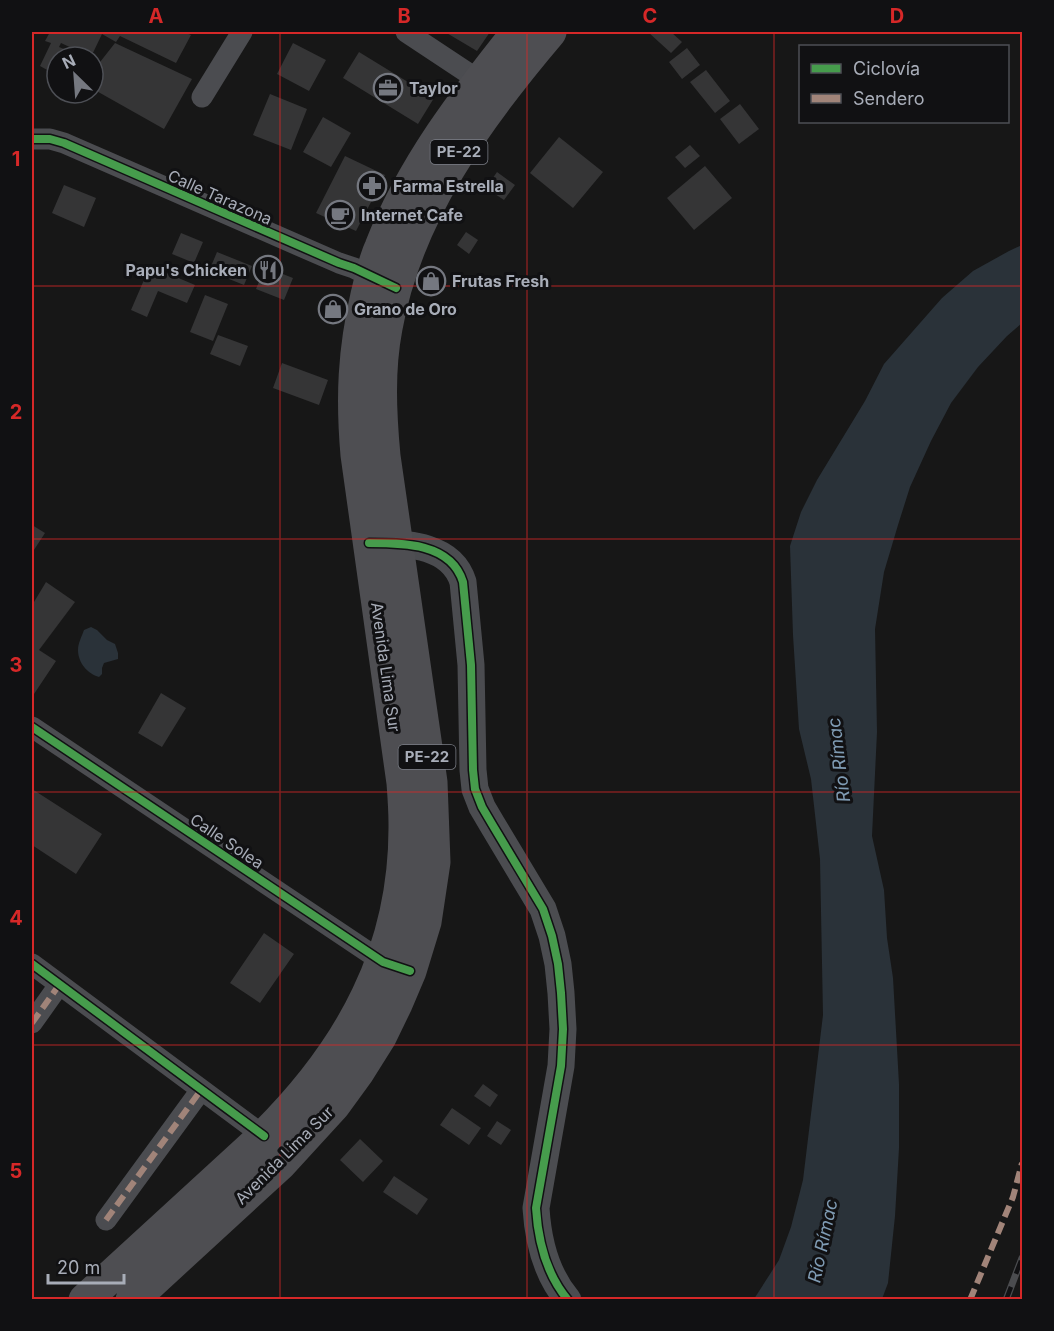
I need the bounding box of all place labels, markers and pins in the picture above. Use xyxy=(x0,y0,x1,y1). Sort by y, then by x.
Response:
office icon: Taylor xyxy=(372,72,404,104)
place label: Taylor xyxy=(409,78,458,98)
pharmacy icon: Farma Estrella xyxy=(356,170,388,202)
place label: Farma Estrella xyxy=(393,176,504,196)
cafe icon: Internet Cafe xyxy=(324,199,356,231)
place label: Internet Cafe xyxy=(361,205,463,225)
restaurant icon: Papu's Chicken xyxy=(252,254,284,286)
place label: Papu's Chicken xyxy=(125,260,247,280)
shop icon: Frutas Fresh xyxy=(415,265,447,297)
place label: Frutas Fresh xyxy=(452,271,549,291)
shop icon: Grano de Oro xyxy=(317,293,349,325)
place label: Grano de Oro xyxy=(354,299,457,319)

